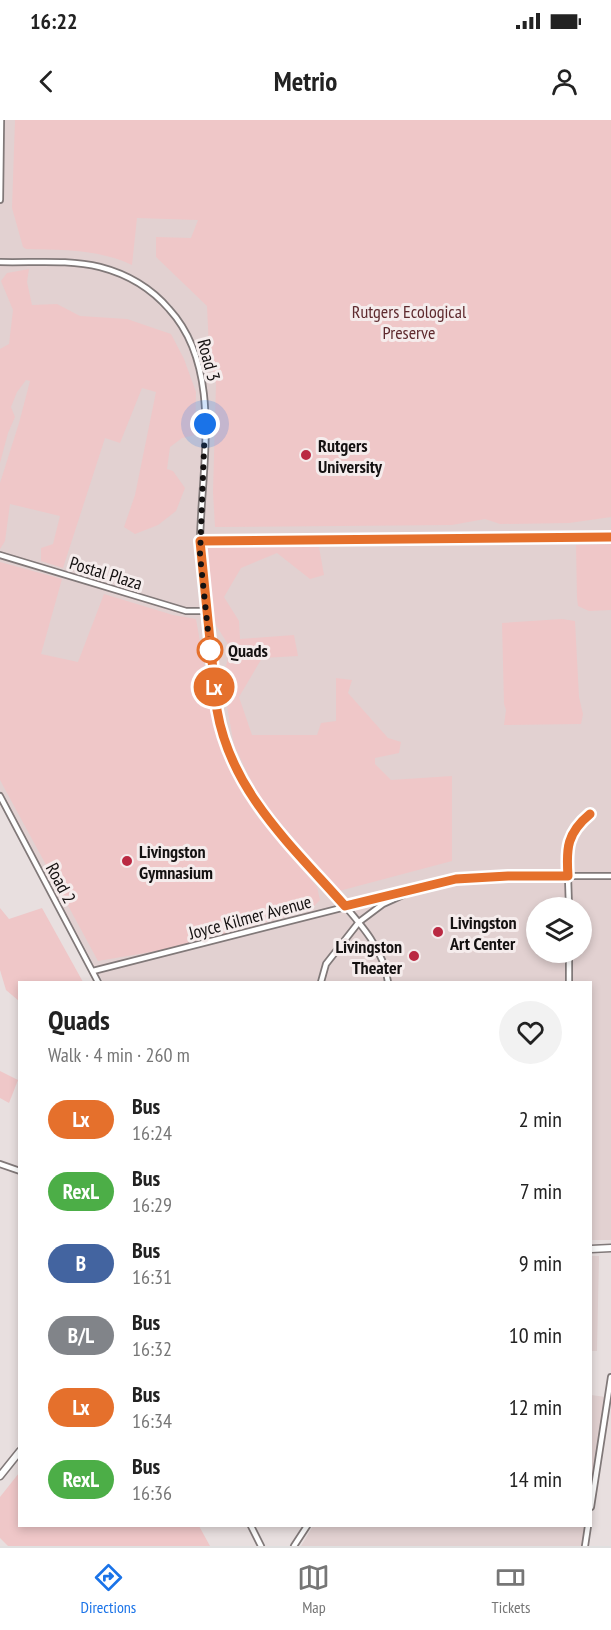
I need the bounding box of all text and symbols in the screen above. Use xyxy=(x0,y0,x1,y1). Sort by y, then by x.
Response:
text: 16:22 xyxy=(30,7,78,35)
text: Metrio xyxy=(274,64,337,98)
icon: back xyxy=(30,65,63,98)
icon: person xyxy=(548,65,581,98)
park label: Rutgers Ecological Preserve xyxy=(352,300,467,344)
street label: Road 3 xyxy=(192,336,226,384)
your location xyxy=(190,409,220,439)
place label: Rutgers University xyxy=(318,434,383,478)
marker: Rutgers University xyxy=(299,448,313,462)
street label: Postal Plaza xyxy=(67,551,145,595)
marker: Quads xyxy=(197,637,223,663)
place label: Quads xyxy=(228,639,268,662)
line badge: Lx xyxy=(187,668,241,706)
text: Lx xyxy=(206,674,222,701)
place label: Livingston Gymnasium xyxy=(139,840,213,884)
marker: Livingston Gymnasium xyxy=(120,854,134,868)
street label: Road 2 xyxy=(41,859,81,907)
street label: Joyce Kilmer Avenue xyxy=(185,890,314,945)
map controls xyxy=(526,897,592,963)
button: layers xyxy=(526,897,592,963)
place label: Livingston Art Center xyxy=(449,911,517,955)
marker: Livingston Art Center xyxy=(431,925,445,939)
place label: Livingston Theater xyxy=(335,935,403,979)
marker: Livingston Theater xyxy=(407,949,421,963)
text: Quads xyxy=(48,1001,110,1038)
button: heart xyxy=(499,1001,562,1064)
text: Walk · 4 min · 260 m xyxy=(48,1042,190,1068)
text: Bus xyxy=(132,1092,160,1120)
text: 2 min xyxy=(519,1105,562,1133)
text: Lx xyxy=(73,1106,89,1133)
text: 16:24 xyxy=(132,1120,172,1146)
text: Bus xyxy=(132,1164,160,1192)
text: 7 min xyxy=(520,1177,562,1205)
text: RexL xyxy=(63,1178,99,1205)
text: 16:29 xyxy=(132,1192,172,1218)
text: Bus xyxy=(132,1236,160,1264)
text: 9 min xyxy=(519,1249,562,1277)
text: B xyxy=(76,1250,86,1277)
text: 16:31 xyxy=(132,1264,172,1290)
text: Bus xyxy=(132,1308,160,1336)
text: 10 min xyxy=(509,1321,562,1349)
text: B/L xyxy=(68,1322,94,1349)
text: 16:32 xyxy=(132,1336,172,1362)
text: Bus xyxy=(132,1380,160,1408)
text: 12 min xyxy=(509,1393,562,1421)
text: Lx xyxy=(73,1394,89,1421)
text: 16:34 xyxy=(132,1408,172,1434)
text: Bus xyxy=(132,1452,160,1480)
text: 14 min xyxy=(509,1465,562,1493)
text: RexL xyxy=(63,1466,99,1493)
text: 16:36 xyxy=(132,1480,172,1506)
tab: Directions xyxy=(81,1561,136,1617)
tab: Map xyxy=(297,1561,330,1617)
tab: Tickets xyxy=(492,1561,530,1617)

